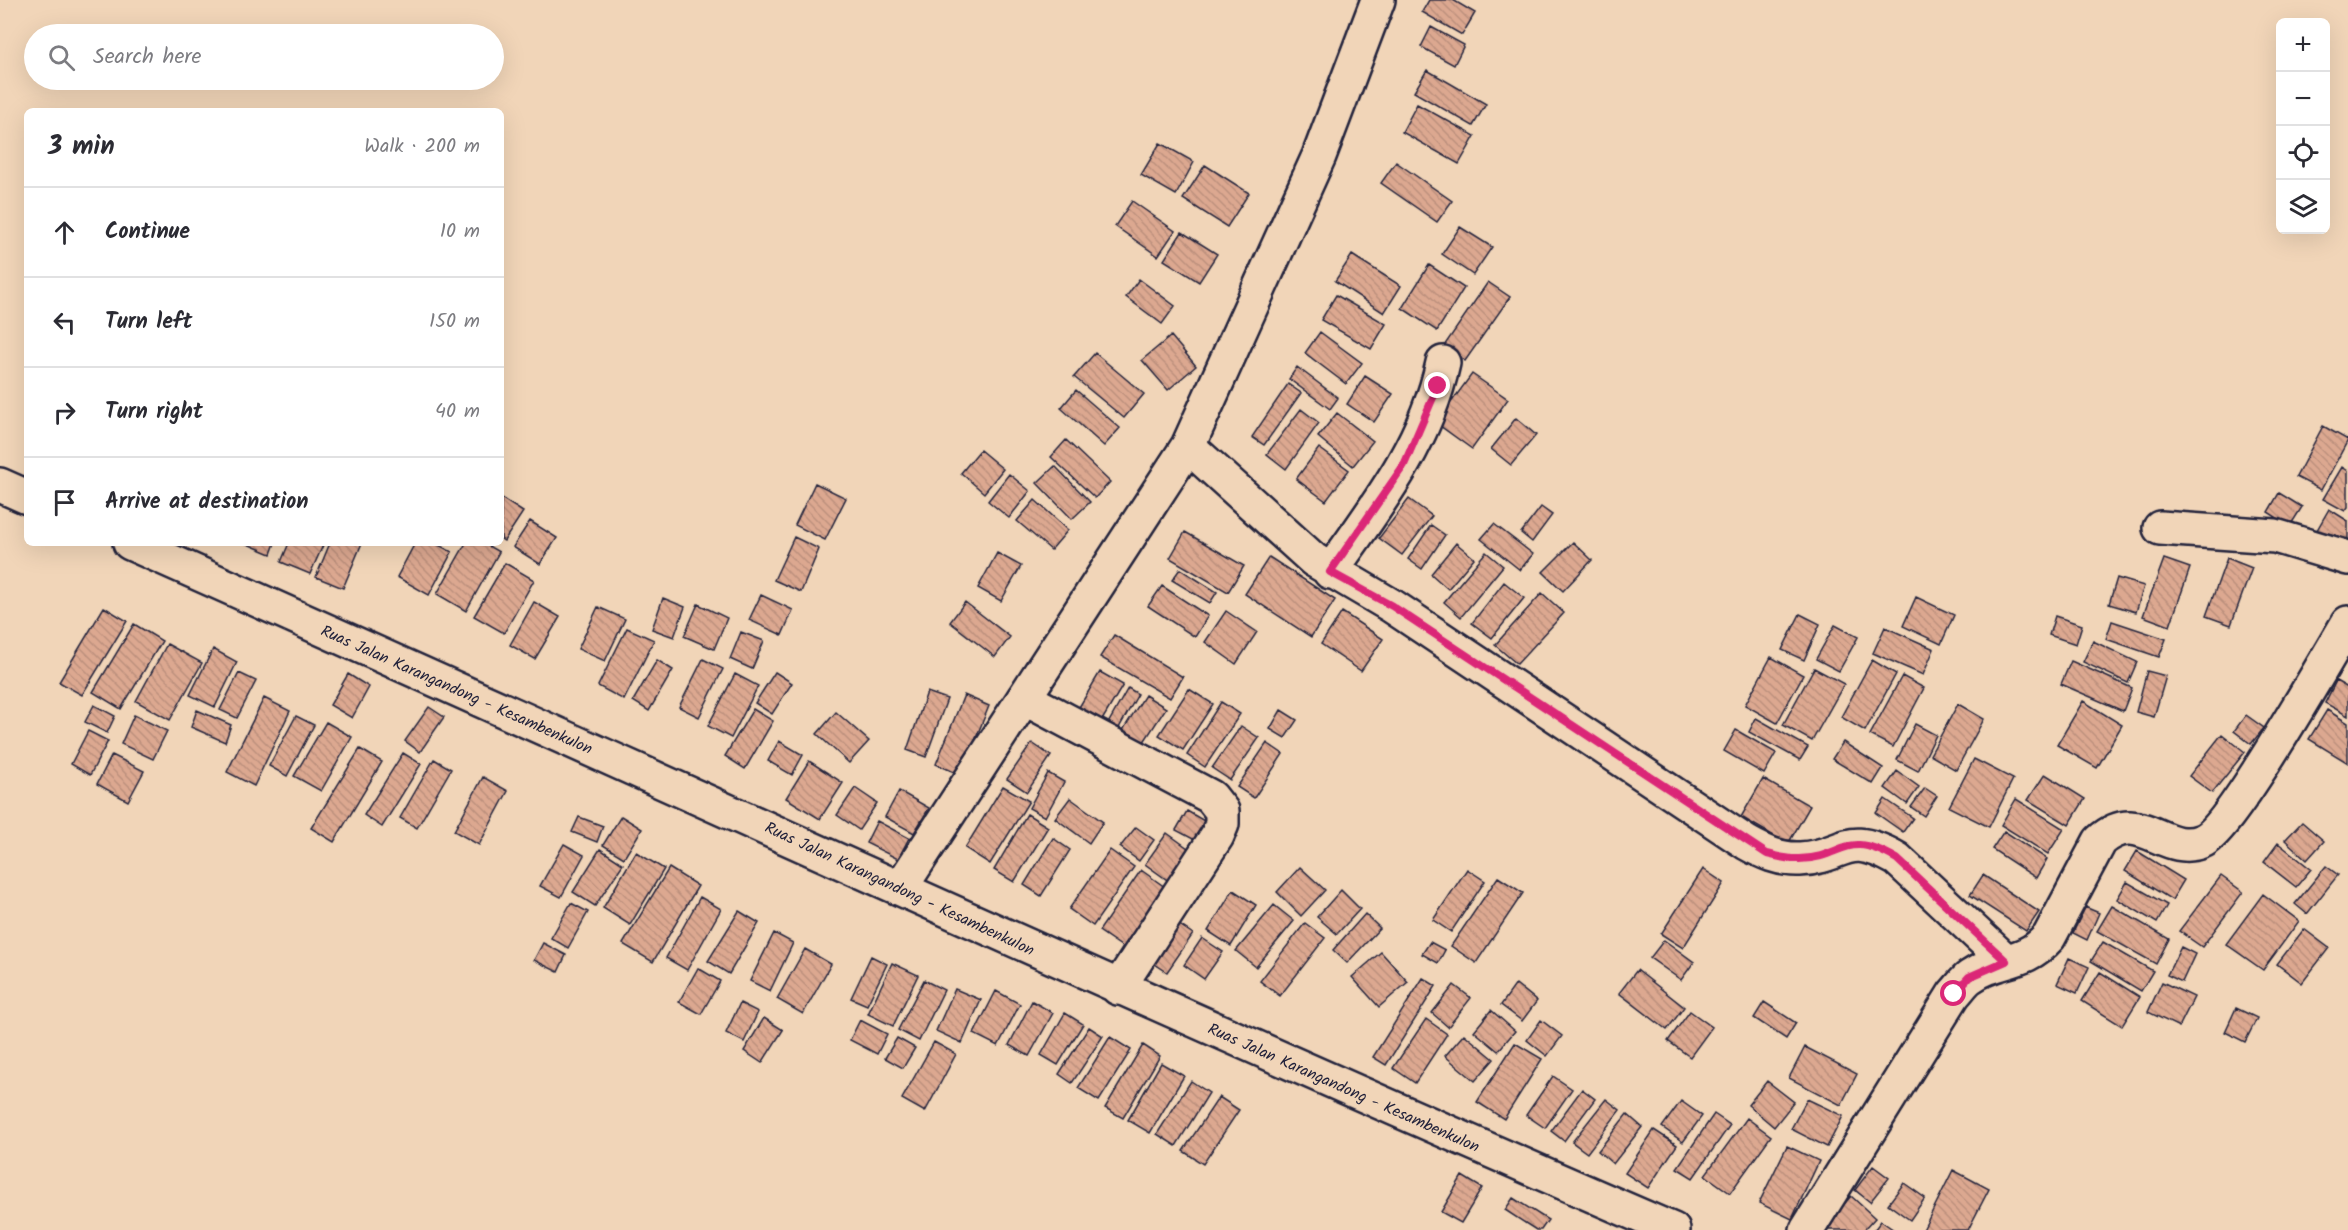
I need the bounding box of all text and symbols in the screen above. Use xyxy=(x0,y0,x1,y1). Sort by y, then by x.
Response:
map controls xyxy=(2276,18,2330,234)
button: + xyxy=(2276,18,2330,72)
search box xyxy=(24,24,504,90)
text: Search here xyxy=(93,40,201,75)
icon: search xyxy=(45,41,78,74)
button: − xyxy=(2276,72,2330,126)
text: 3 min xyxy=(48,126,115,168)
button: locate xyxy=(2276,126,2330,180)
text: Walk · 200 m xyxy=(364,131,480,163)
button: layers xyxy=(2276,180,2330,234)
text: Continue xyxy=(105,215,190,250)
icon: ahead xyxy=(48,216,81,249)
text: 10 m xyxy=(440,216,480,248)
text: Turn left xyxy=(105,305,192,340)
icon: left xyxy=(48,306,81,339)
text: 150 m xyxy=(429,306,480,338)
route end xyxy=(1424,372,1450,398)
text: Turn right xyxy=(105,395,203,430)
icon: right xyxy=(48,396,81,429)
text: 40 m xyxy=(435,396,480,428)
text: Arrive at destination xyxy=(105,485,308,520)
icon: arrive xyxy=(48,486,81,519)
street label: Ruas Jalan Karangandong - Kesambenkulon xyxy=(316,619,596,762)
street label: Ruas Jalan Karangandong - Kesambenkulon xyxy=(760,816,1038,963)
route start xyxy=(1940,980,1966,1006)
street label: Ruas Jalan Karangandong - Kesambenkulon xyxy=(1203,1017,1483,1160)

